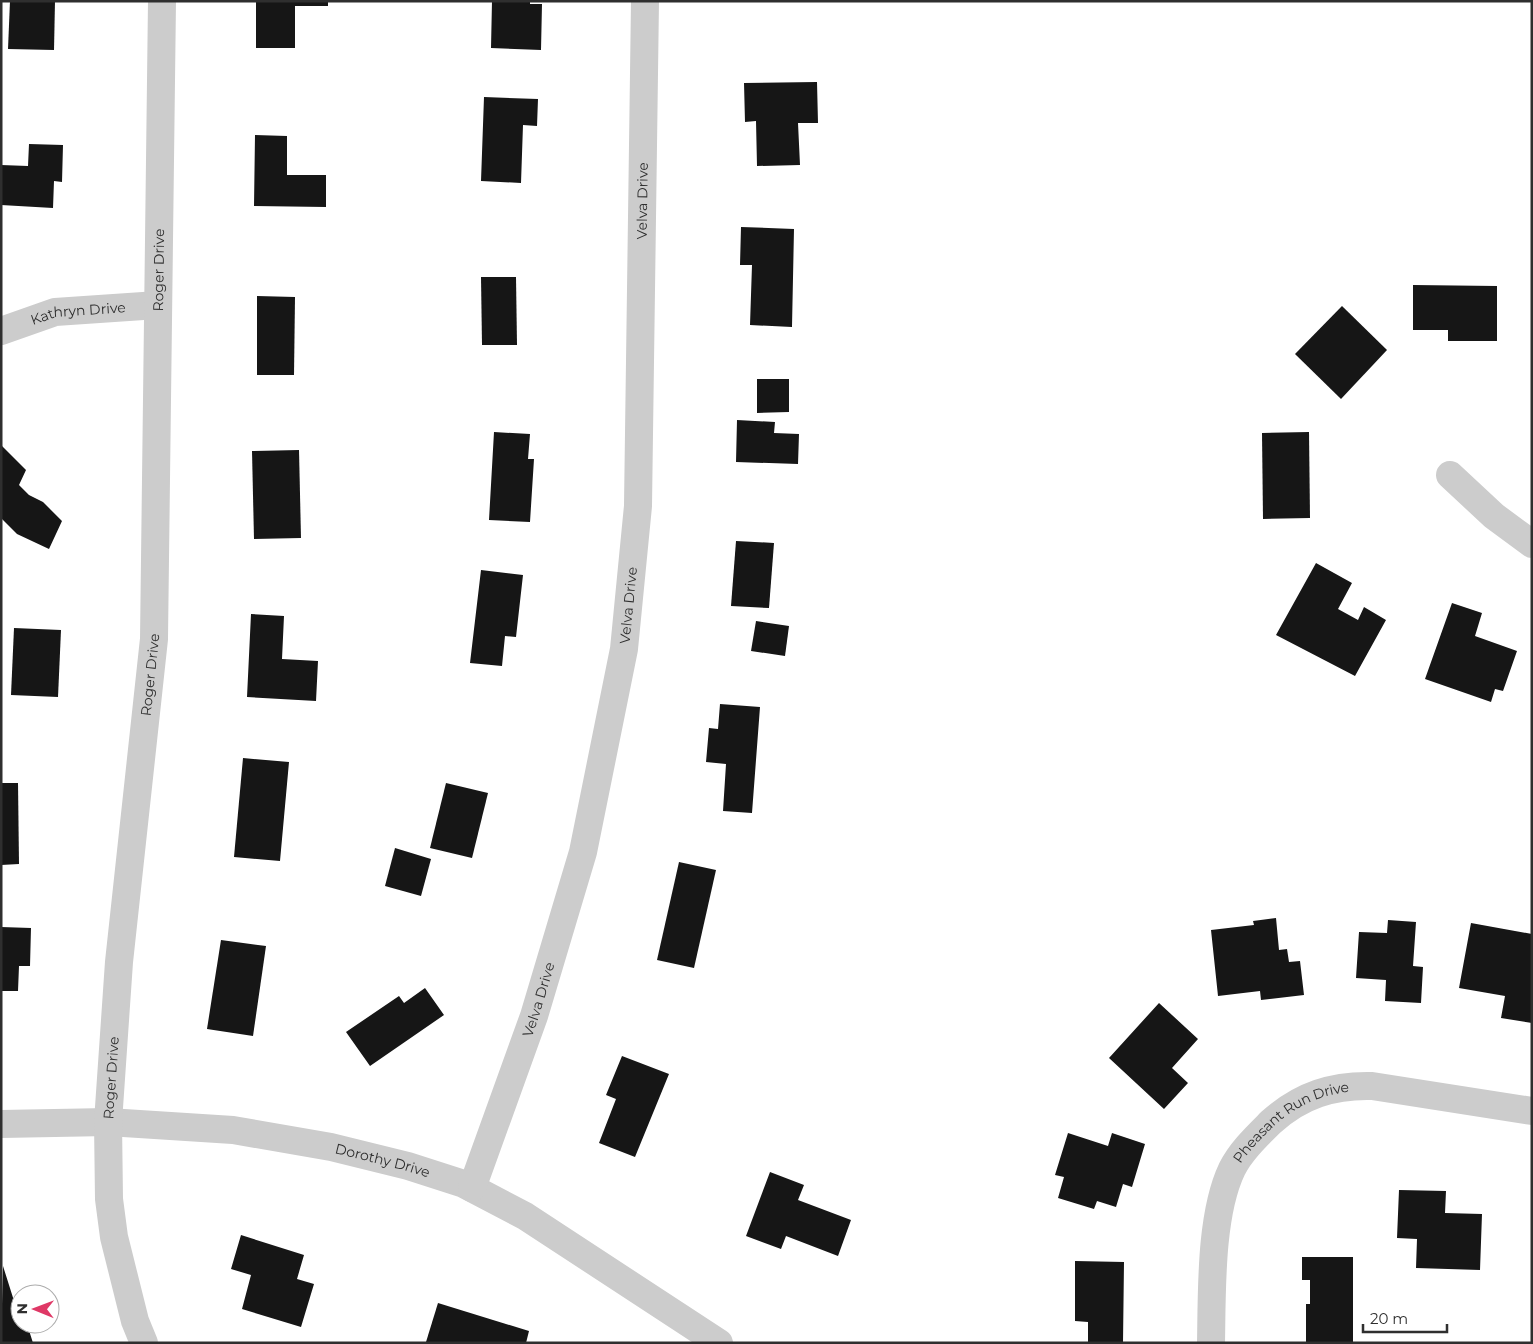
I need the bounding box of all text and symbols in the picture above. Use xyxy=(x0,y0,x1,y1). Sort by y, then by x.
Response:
street label: Velva Drive xyxy=(633,162,652,240)
street label: Roger Drive xyxy=(149,228,168,312)
street label: Kathryn Drive xyxy=(28,298,126,329)
street label: Velva Drive xyxy=(616,566,641,645)
street label: Roger Drive xyxy=(137,633,163,717)
street label: Velva Drive xyxy=(518,960,559,1039)
street label: Roger Drive xyxy=(99,1036,123,1120)
street label: Pheasant Run Drive xyxy=(1229,1078,1350,1166)
street label: Dorothy Drive xyxy=(333,1139,432,1182)
north arrow xyxy=(10,1284,60,1334)
scale bar xyxy=(1363,1302,1447,1334)
text: N xyxy=(13,1303,31,1315)
text: 20 m xyxy=(1370,1309,1408,1328)

